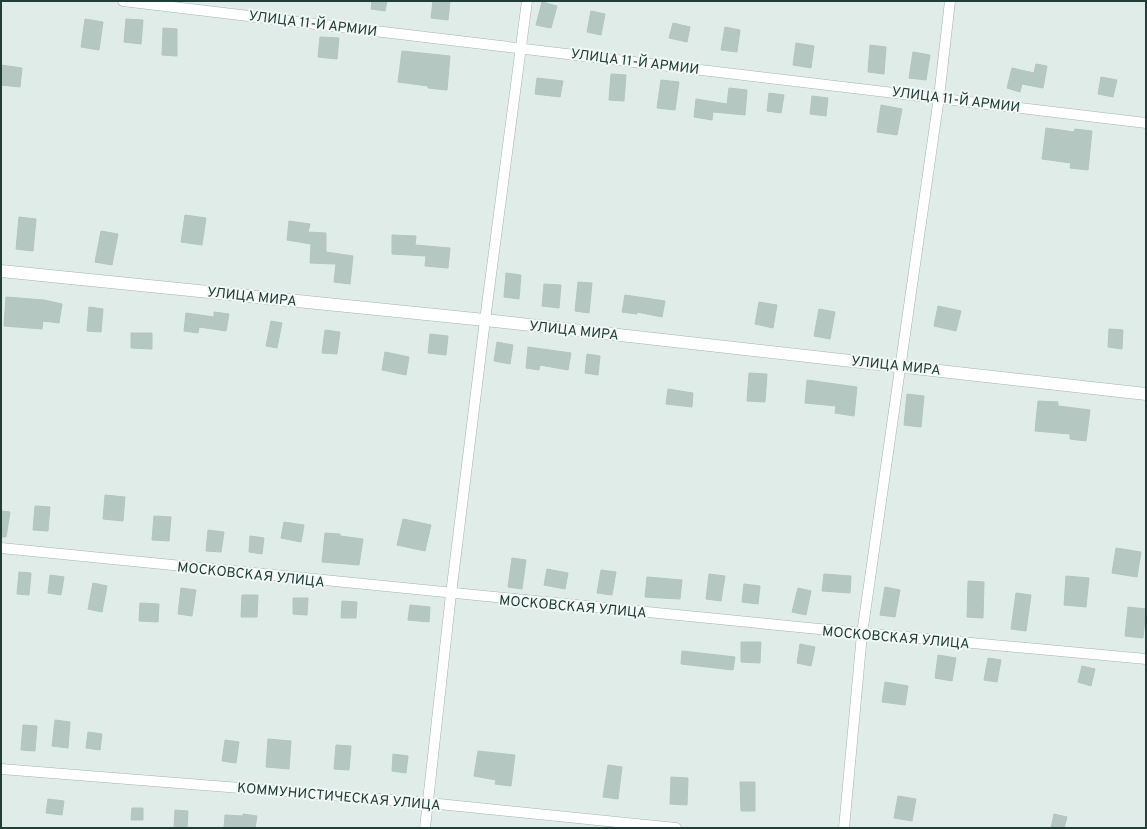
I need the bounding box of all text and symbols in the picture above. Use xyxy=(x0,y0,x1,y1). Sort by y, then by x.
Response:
street label: УЛИЦА 11-Й АРМИИ xyxy=(248,7,378,41)
street label: УЛИЦА 11-Й АРМИИ xyxy=(570,45,700,79)
street label: УЛИЦА 11-Й АРМИИ xyxy=(891,83,1021,117)
street label: УЛИЦА МИРА xyxy=(206,284,298,311)
street label: УЛИЦА МИРА xyxy=(528,318,620,345)
street label: УЛИЦА МИРА xyxy=(850,353,942,380)
street label: МОСКОВСКАЯ УЛИЦА xyxy=(176,559,325,592)
street label: МОСКОВСКАЯ УЛИЦА xyxy=(498,593,647,622)
street label: МОСКОВСКАЯ УЛИЦА xyxy=(821,624,970,653)
street label: КОММУНИСТИЧЕСКАЯ УЛИЦА xyxy=(236,780,441,815)

